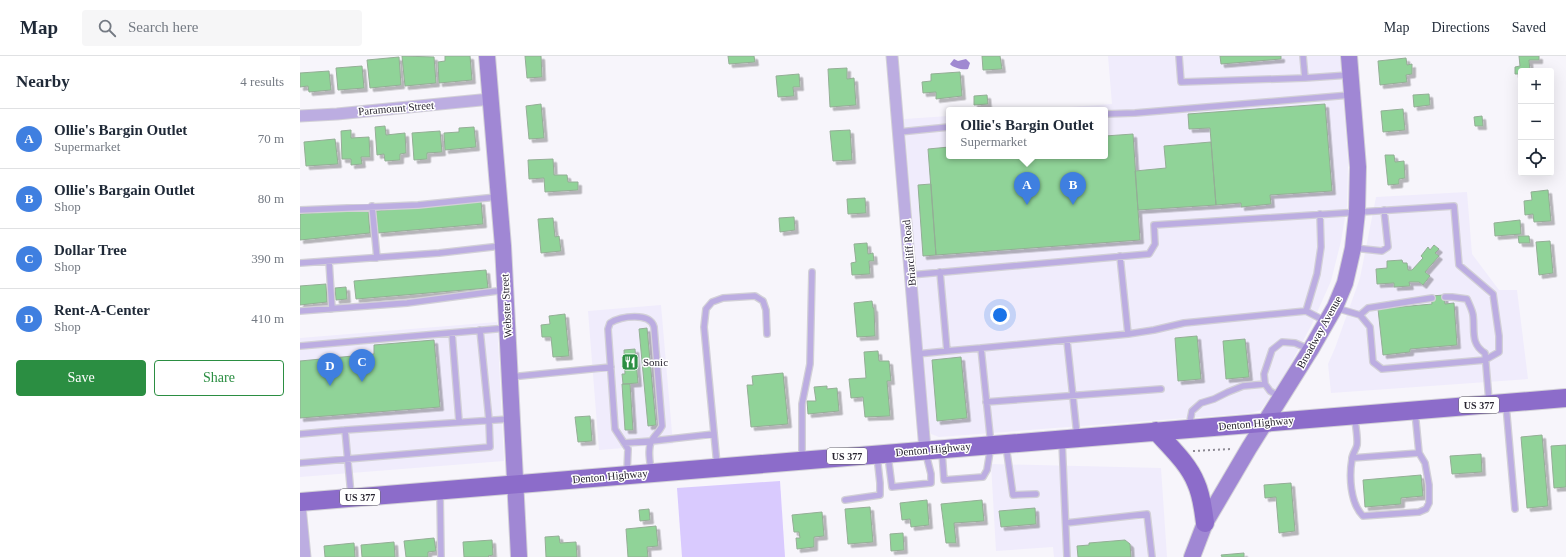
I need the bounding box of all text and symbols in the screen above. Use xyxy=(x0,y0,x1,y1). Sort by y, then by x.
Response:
search box xyxy=(82,10,362,46)
text: Map xyxy=(20,17,58,38)
icon: search xyxy=(96,17,118,39)
text: Search here xyxy=(128,19,198,35)
text: Map xyxy=(1384,20,1409,35)
text: Directions xyxy=(1431,20,1490,35)
text: Saved xyxy=(1512,20,1546,35)
map controls xyxy=(1518,68,1554,176)
button: + xyxy=(1518,68,1554,104)
text: Nearby xyxy=(16,72,70,91)
text: 4 results xyxy=(240,74,284,89)
street label: Paramount Street xyxy=(358,99,434,117)
button: − xyxy=(1518,104,1554,140)
popup xyxy=(946,107,1108,159)
text: Ollie's Bargin Outlet xyxy=(960,117,1094,133)
text: Ollie's Bargin Outlet xyxy=(54,122,187,138)
text: A xyxy=(24,131,34,146)
text: 70 m xyxy=(258,131,284,146)
text: Supermarket xyxy=(960,134,1027,149)
text: Supermarket xyxy=(54,139,120,154)
button: locate xyxy=(1518,140,1554,176)
pin: A xyxy=(1014,172,1040,205)
pin: B xyxy=(1060,172,1086,205)
text: Ollie's Bargain Outlet xyxy=(54,182,195,198)
text: B xyxy=(25,191,33,206)
text: 80 m xyxy=(258,191,284,206)
text: Shop xyxy=(54,199,81,214)
street label: Briarcliff Road xyxy=(900,219,918,287)
text: Dollar Tree xyxy=(54,242,127,258)
text: C xyxy=(24,251,34,266)
text: 390 m xyxy=(251,251,284,266)
text: Shop xyxy=(54,259,81,274)
street label: Webster Street xyxy=(498,274,514,338)
street label: Broadway Avenue xyxy=(1294,294,1344,370)
text: Rent-A-Center xyxy=(54,302,150,318)
your location xyxy=(990,305,1010,325)
text: D xyxy=(24,311,34,326)
text: 410 m xyxy=(251,311,284,326)
text: Shop xyxy=(54,319,81,334)
pin: C xyxy=(349,349,375,382)
restaurant icon: Sonic xyxy=(620,352,640,372)
pin: D xyxy=(317,353,343,386)
place label: Sonic xyxy=(643,356,668,368)
button: Save xyxy=(16,360,146,396)
button: Share xyxy=(154,360,284,396)
road number: US 377 xyxy=(1459,397,1499,413)
street label: Denton Highway xyxy=(1218,414,1295,432)
street label: Denton Highway xyxy=(895,440,972,458)
road number: US 377 xyxy=(827,448,867,464)
street label: Denton Highway xyxy=(572,467,649,485)
road number: US 377 xyxy=(340,489,380,505)

